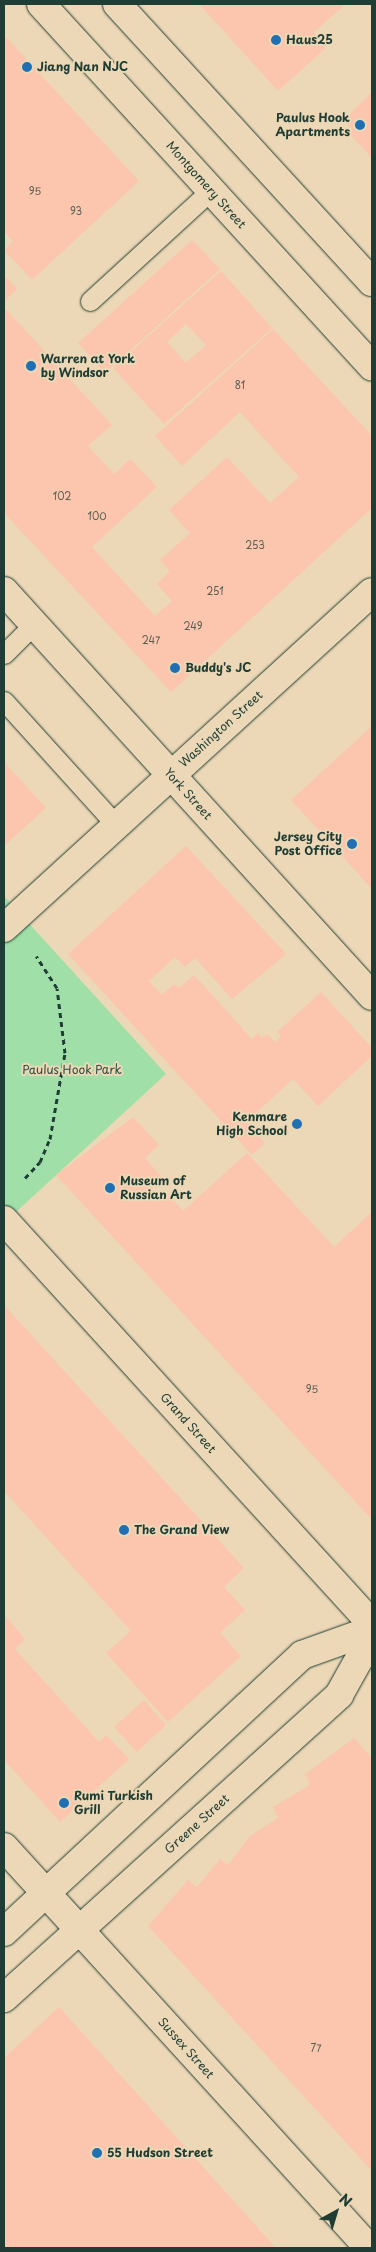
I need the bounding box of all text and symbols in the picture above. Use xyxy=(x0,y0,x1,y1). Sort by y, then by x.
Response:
place label: Haus25 xyxy=(286,33,333,47)
marker: Haus25 xyxy=(270,34,282,46)
place label: Jiang Nan NJC xyxy=(37,60,129,74)
marker: Jiang Nan NJC xyxy=(21,61,33,73)
place label: Paulus Hook Apartments xyxy=(275,111,350,139)
marker: Paulus Hook Apartments xyxy=(354,119,366,131)
street label: Montgomery Street xyxy=(163,138,249,232)
house number: 95 xyxy=(29,185,41,197)
house number: 93 xyxy=(70,205,82,217)
place label: Warren at York by Windsor xyxy=(41,352,136,380)
marker: Warren at York by Windsor xyxy=(25,360,37,372)
house number: 81 xyxy=(235,379,245,391)
house number: 102 xyxy=(53,490,71,502)
house number: 100 xyxy=(87,510,107,522)
house number: 253 xyxy=(245,539,265,551)
house number: 251 xyxy=(206,585,224,597)
house number: 249 xyxy=(183,620,203,632)
house number: 247 xyxy=(142,634,160,646)
place label: Buddy's JC xyxy=(185,661,252,675)
marker: Buddy's JC xyxy=(169,662,181,674)
street label: Washington Street xyxy=(176,688,266,770)
street label: York Street xyxy=(161,765,215,823)
place label: Jersey City Post Office xyxy=(274,830,342,858)
marker: Jersey City Post Office xyxy=(346,838,358,850)
park label: Paulus Hook Park xyxy=(22,1063,122,1077)
place label: Kenmare High School xyxy=(216,1110,287,1138)
marker: Kenmare High School xyxy=(291,1118,303,1130)
place label: Museum of Russian Art xyxy=(120,1174,192,1202)
marker: Museum of Russian Art xyxy=(104,1182,116,1194)
house number: 95 xyxy=(306,1383,318,1395)
street label: Grand Street xyxy=(157,1390,219,1456)
place label: The Grand View xyxy=(134,1523,231,1537)
marker: The Grand View xyxy=(118,1524,130,1536)
place label: Rumi Turkish Grill xyxy=(74,1789,153,1817)
street label: Greene Street xyxy=(162,1791,232,1857)
marker: Rumi Turkish Grill xyxy=(58,1797,70,1809)
street label: Sussex Street xyxy=(155,2014,217,2082)
house number: 77 xyxy=(310,2042,322,2054)
place label: 55 Hudson Street xyxy=(107,2146,213,2160)
marker: 55 Hudson Street xyxy=(91,2147,103,2159)
north arrow xyxy=(311,2187,361,2237)
text: N xyxy=(335,2188,357,2212)

